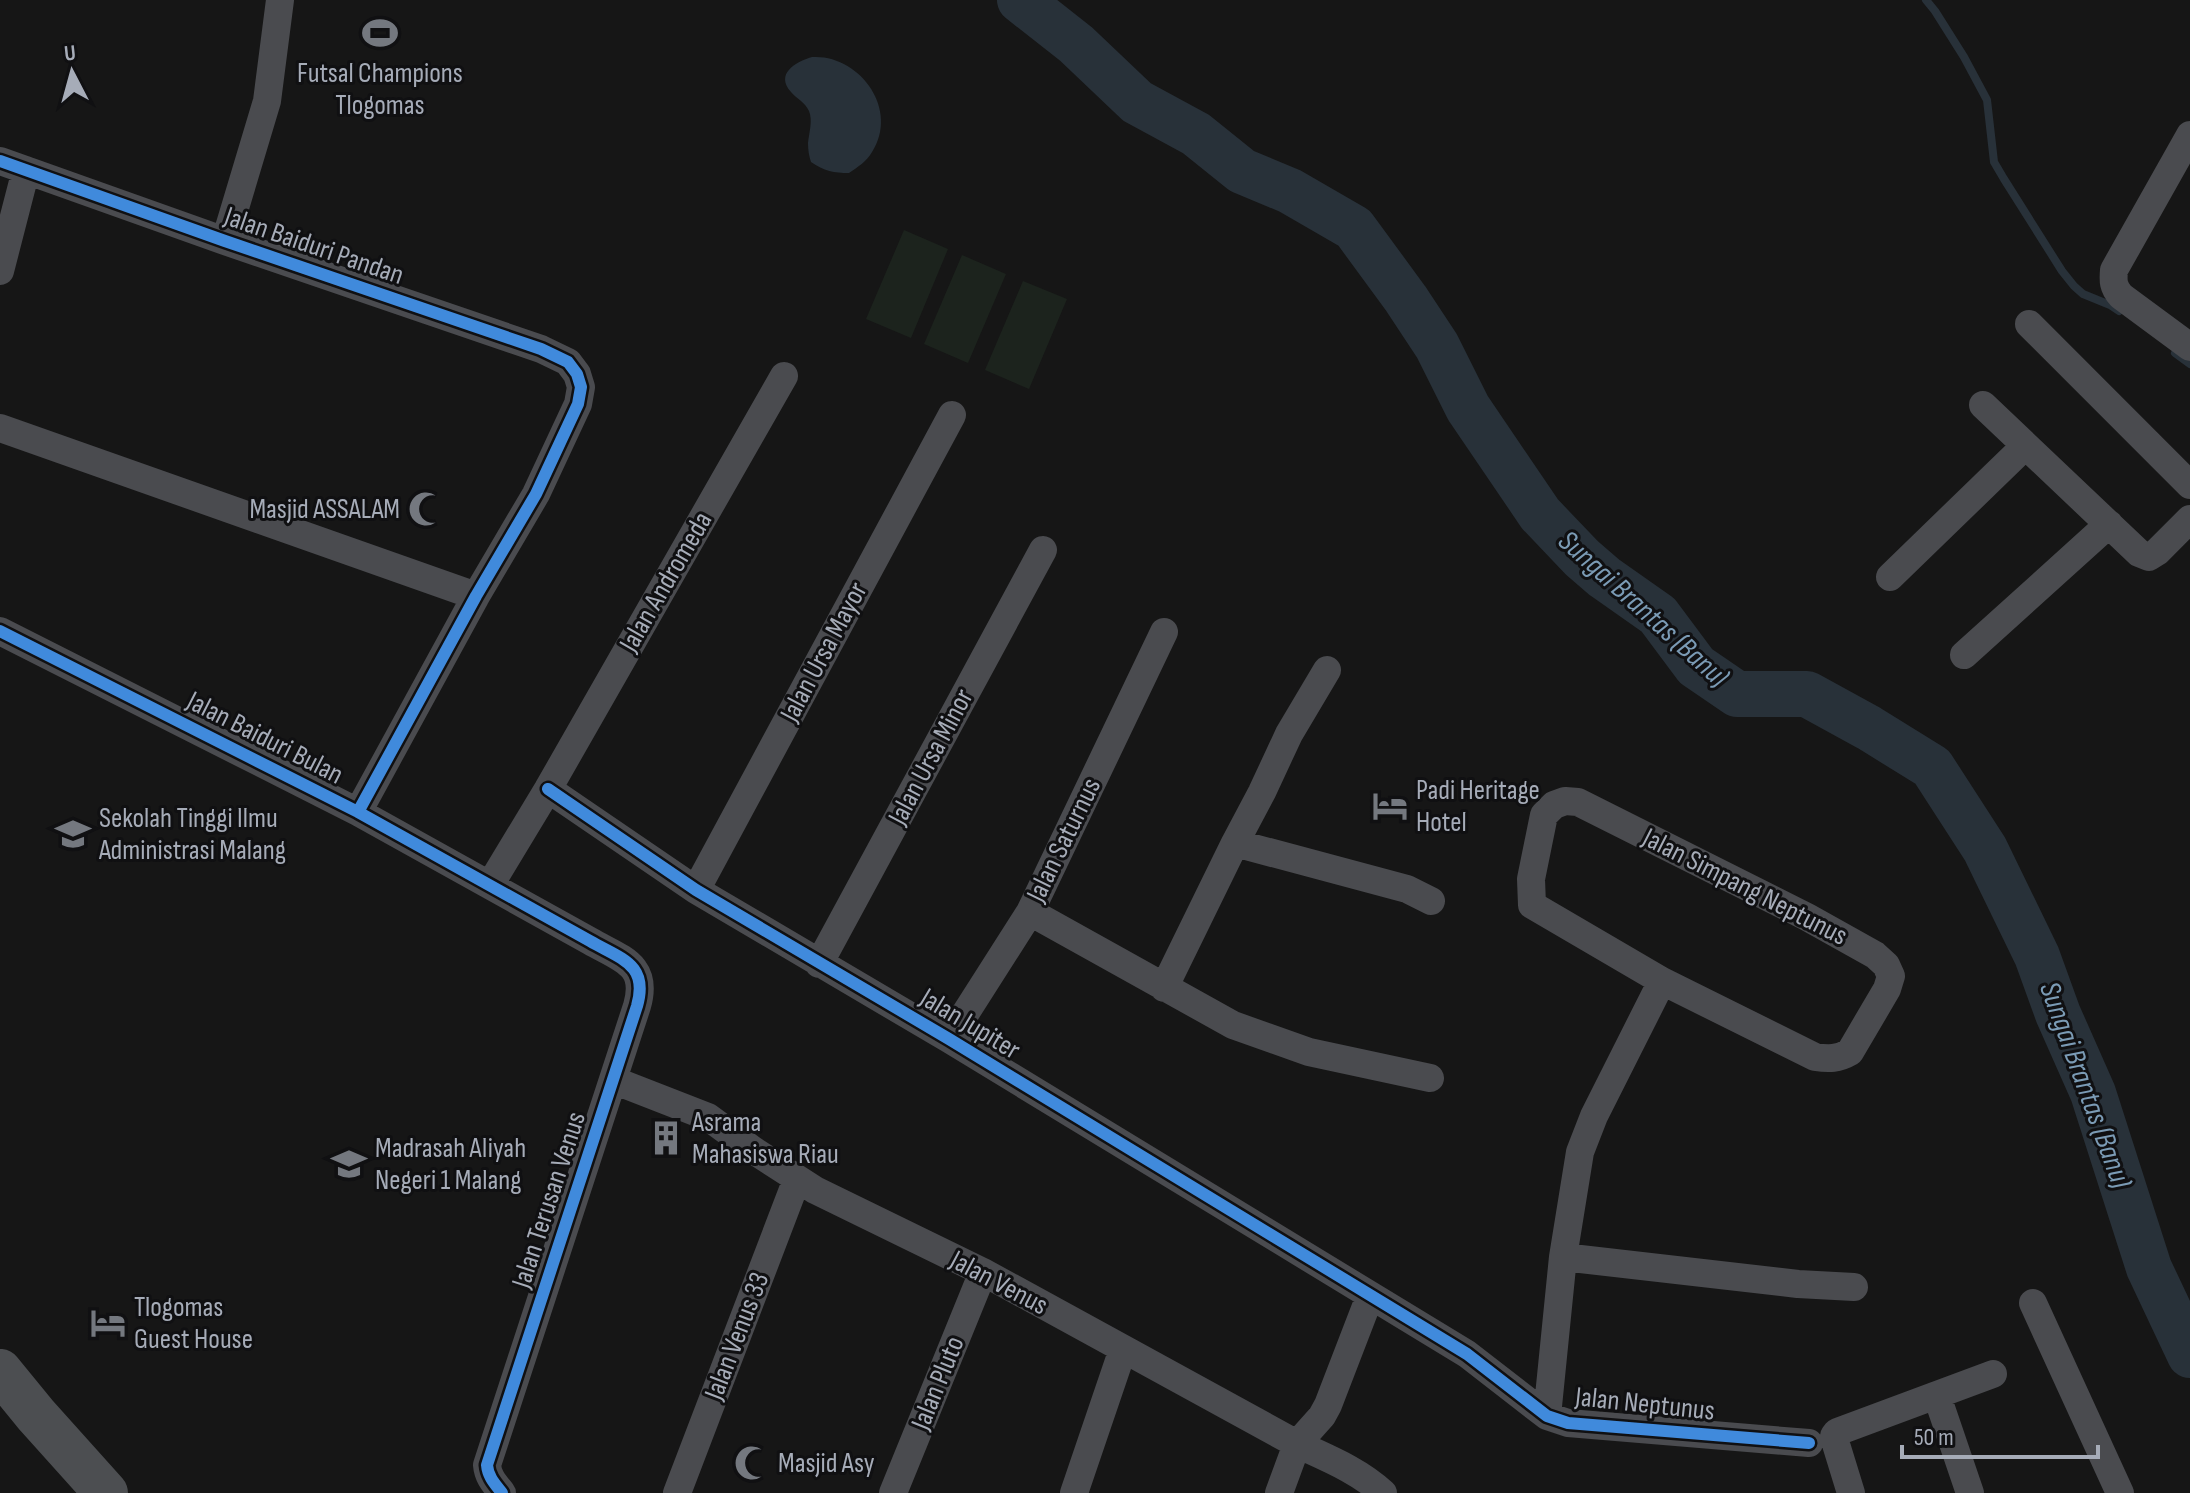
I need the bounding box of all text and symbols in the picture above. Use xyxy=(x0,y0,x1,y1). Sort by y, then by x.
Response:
sports icon: Futsal Champions Tlogomas xyxy=(361,14,399,52)
north arrow xyxy=(32,32,112,112)
text: U xyxy=(63,40,77,68)
place label: Futsal Champions Tlogomas xyxy=(297,57,463,122)
street label: Jalan Baiduri Pandan xyxy=(219,200,408,292)
mosque icon: Masjid ASSALAM xyxy=(407,490,445,528)
place label: Masjid ASSALAM xyxy=(249,493,400,526)
street label: Jalan Andromeda xyxy=(612,506,719,659)
water label: Sungai Brantas (Banu) xyxy=(1550,523,1736,695)
street label: Jalan Ursa Mayor xyxy=(773,577,874,728)
street label: Jalan Ursa Minor xyxy=(881,683,981,831)
street label: Jalan Baiduri Bulan xyxy=(181,684,349,791)
street label: Jalan Saturnus xyxy=(1019,773,1108,908)
place label: Padi Heritage Hotel xyxy=(1416,774,1540,839)
hotel icon: Padi Heritage Hotel xyxy=(1371,787,1409,825)
place label: Sekolah Tinggi Ilmu Administrasi Malang xyxy=(98,802,286,867)
school or university icon: Sekolah Tinggi Ilmu Administrasi Malang xyxy=(54,815,92,853)
street label: Jalan Simpang Neptunus xyxy=(1636,821,1853,953)
water label: Sungai Brantas (Banu) xyxy=(2031,977,2139,1194)
street label: Jalan Jupiter xyxy=(913,981,1026,1067)
place label: Asrama Mahasiswa Riau xyxy=(691,1106,839,1171)
street label: Jalan Terusan Venus xyxy=(505,1108,593,1293)
building icon: Asrama Mahasiswa Riau xyxy=(647,1119,685,1157)
place label: Madrasah Aliyah Negeri 1 Malang xyxy=(375,1132,526,1197)
school or university icon: Madrasah Aliyah Negeri 1 Malang xyxy=(330,1145,368,1183)
street label: Jalan Venus xyxy=(944,1243,1053,1322)
street label: Jalan Venus 33 xyxy=(697,1268,776,1405)
place label: Tlogomas Guest House xyxy=(134,1291,253,1356)
hotel icon: Tlogomas Guest House xyxy=(89,1304,127,1342)
street label: Jalan Pluto xyxy=(904,1332,972,1435)
street label: Jalan Neptunus xyxy=(1573,1380,1716,1428)
scale bar xyxy=(1902,1409,2098,1459)
text: 50 m xyxy=(1914,1423,1954,1452)
mosque icon: Masjid Asy xyxy=(733,1444,771,1482)
place label: Masjid Asy xyxy=(778,1447,875,1480)

